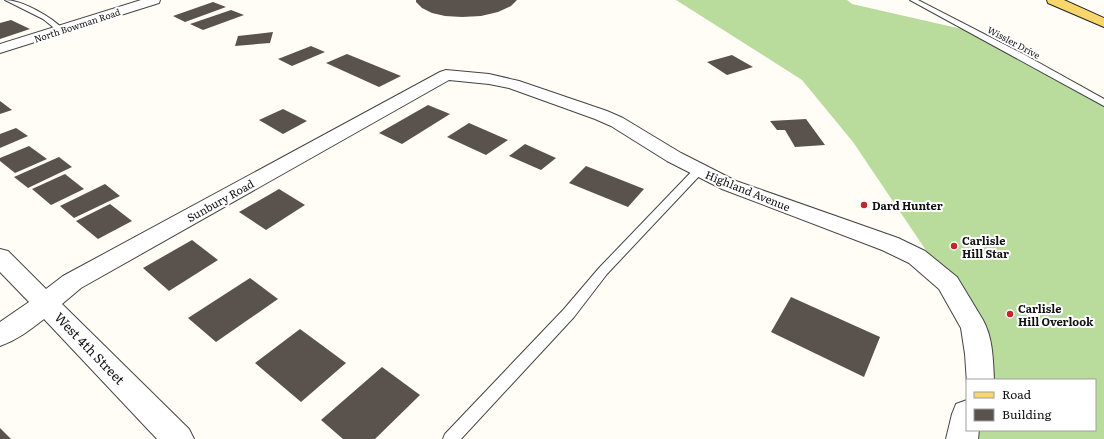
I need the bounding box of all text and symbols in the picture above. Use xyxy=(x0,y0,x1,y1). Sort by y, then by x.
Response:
street label: North Bowman Road xyxy=(32,4,122,46)
street label: Wissler Drive xyxy=(985,22,1043,62)
street label: Highland Avenue xyxy=(703,166,793,214)
street label: Sunbury Road xyxy=(184,175,257,225)
place label: Dard Hunter xyxy=(872,197,943,213)
marker: Dard Hunter xyxy=(859,200,869,210)
place label: Carlisle Hill Star xyxy=(962,232,1009,261)
marker: Carlisle Hill Star xyxy=(949,241,959,251)
place label: Carlisle Hill Overlook xyxy=(1018,300,1094,329)
street label: West 4th Street xyxy=(51,308,130,389)
marker: Carlisle Hill Overlook xyxy=(1005,309,1015,319)
legend xyxy=(966,379,1096,431)
text: Road xyxy=(1002,385,1032,403)
text: Building xyxy=(1002,405,1052,423)

